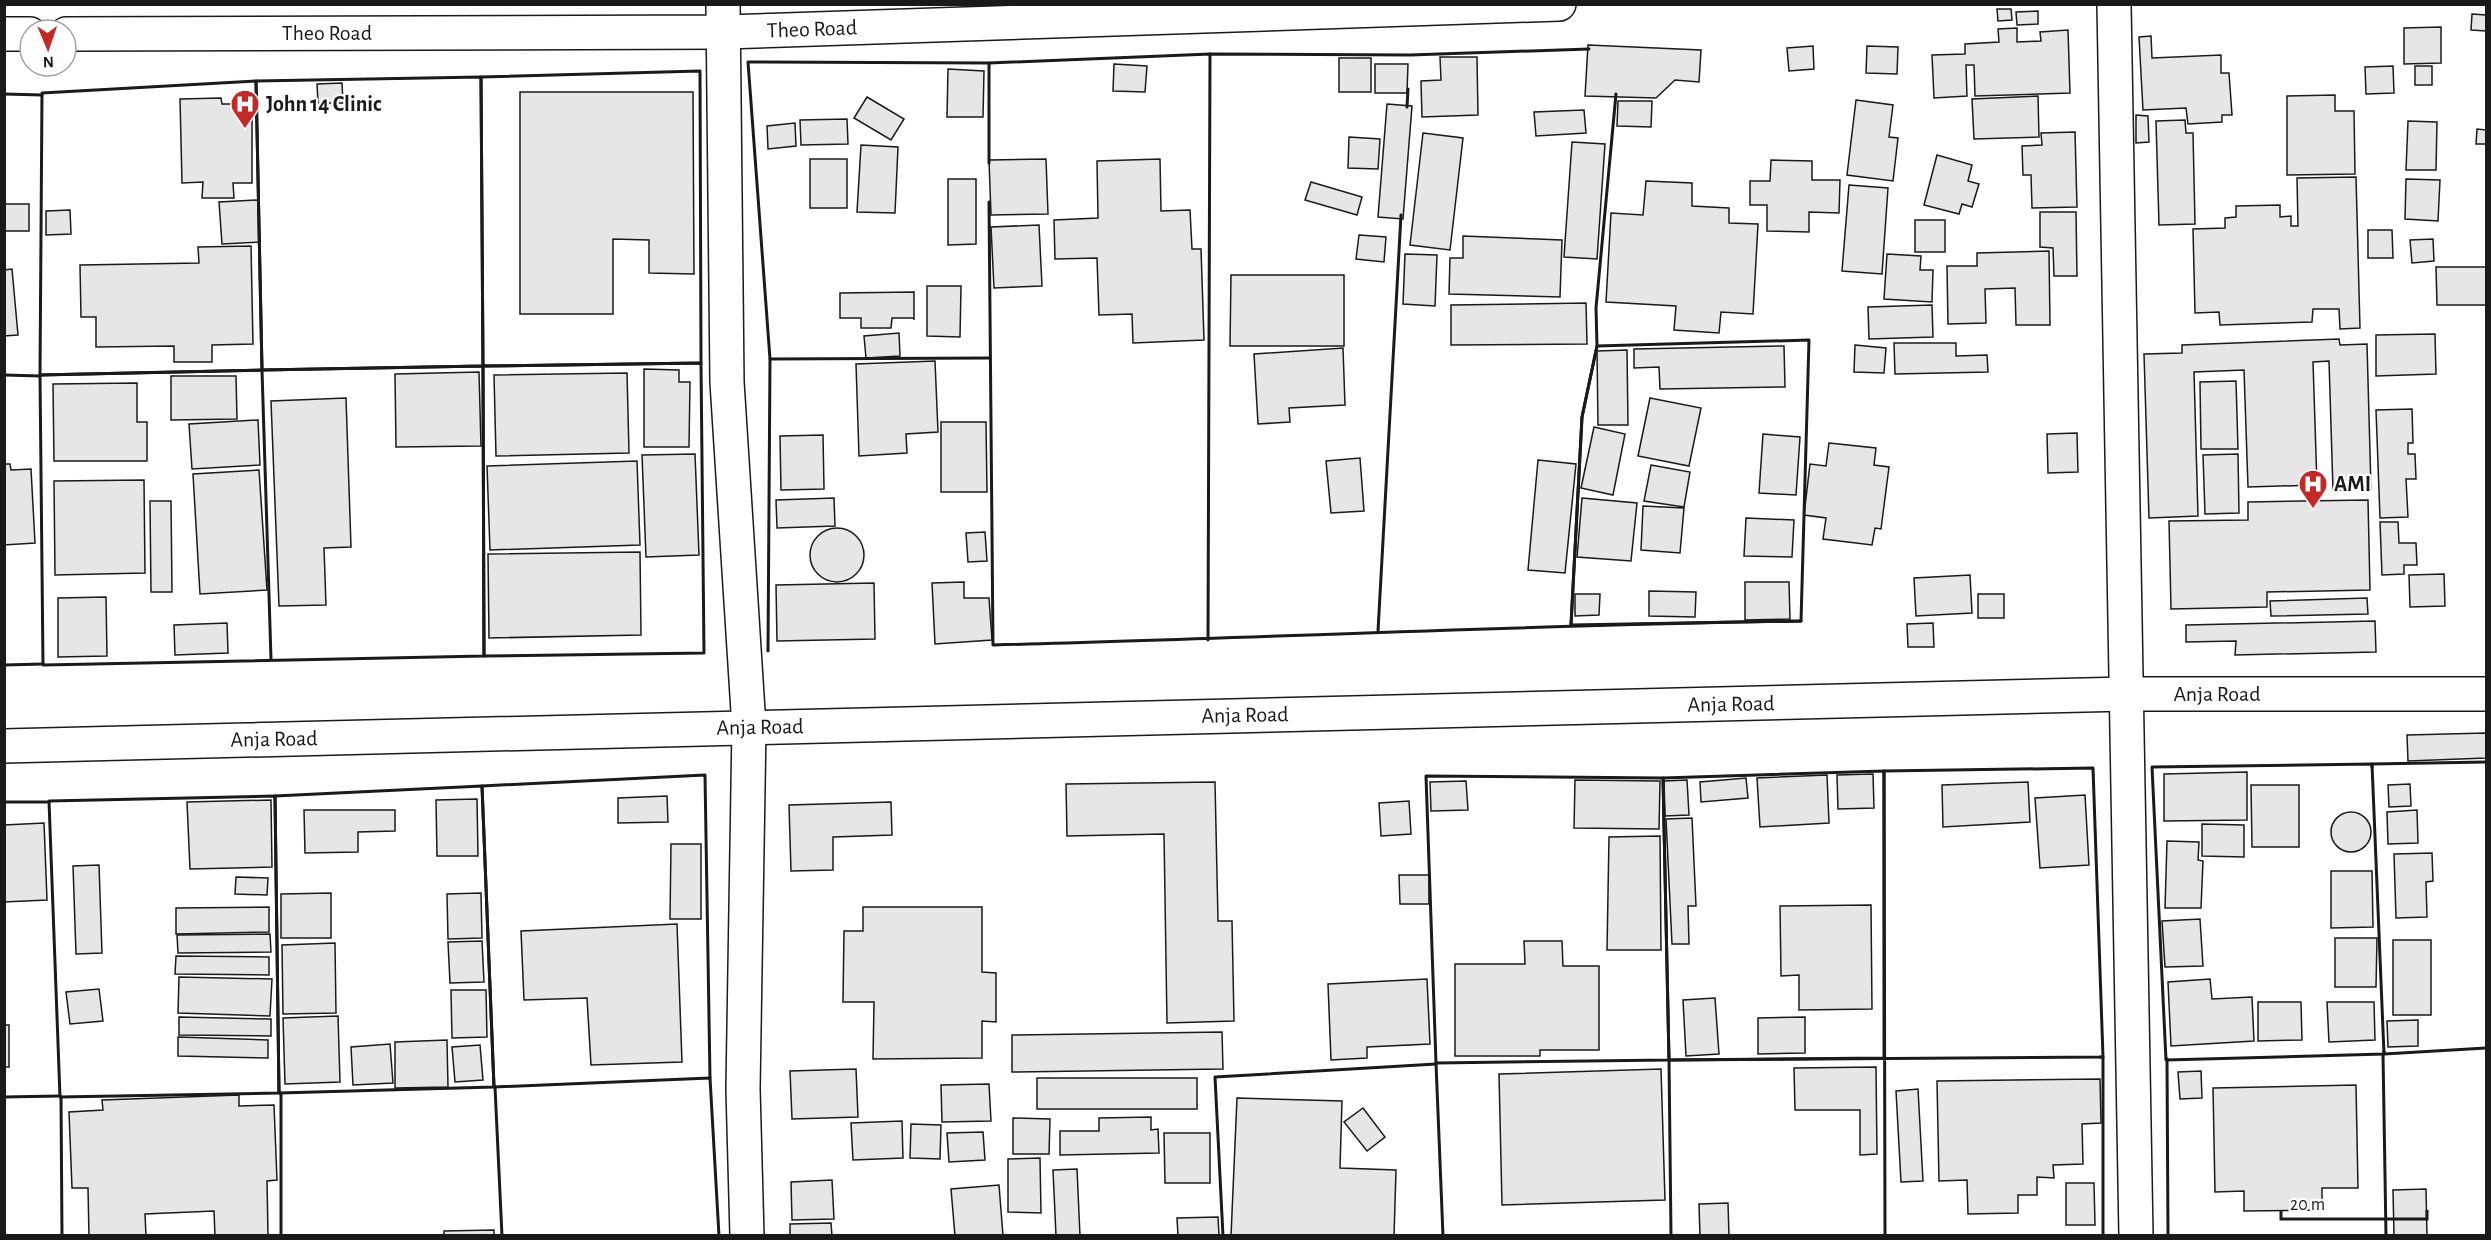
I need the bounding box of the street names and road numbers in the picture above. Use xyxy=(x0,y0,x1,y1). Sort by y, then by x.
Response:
street label: Theo Road xyxy=(766,16,858,42)
street label: Theo Road xyxy=(282,22,372,44)
street label: Anja Road xyxy=(2173,683,2261,705)
street label: Anja Road xyxy=(1687,692,1775,716)
street label: Anja Road xyxy=(1201,703,1289,727)
street label: Anja Road xyxy=(716,715,804,739)
street label: Anja Road xyxy=(230,727,318,751)

